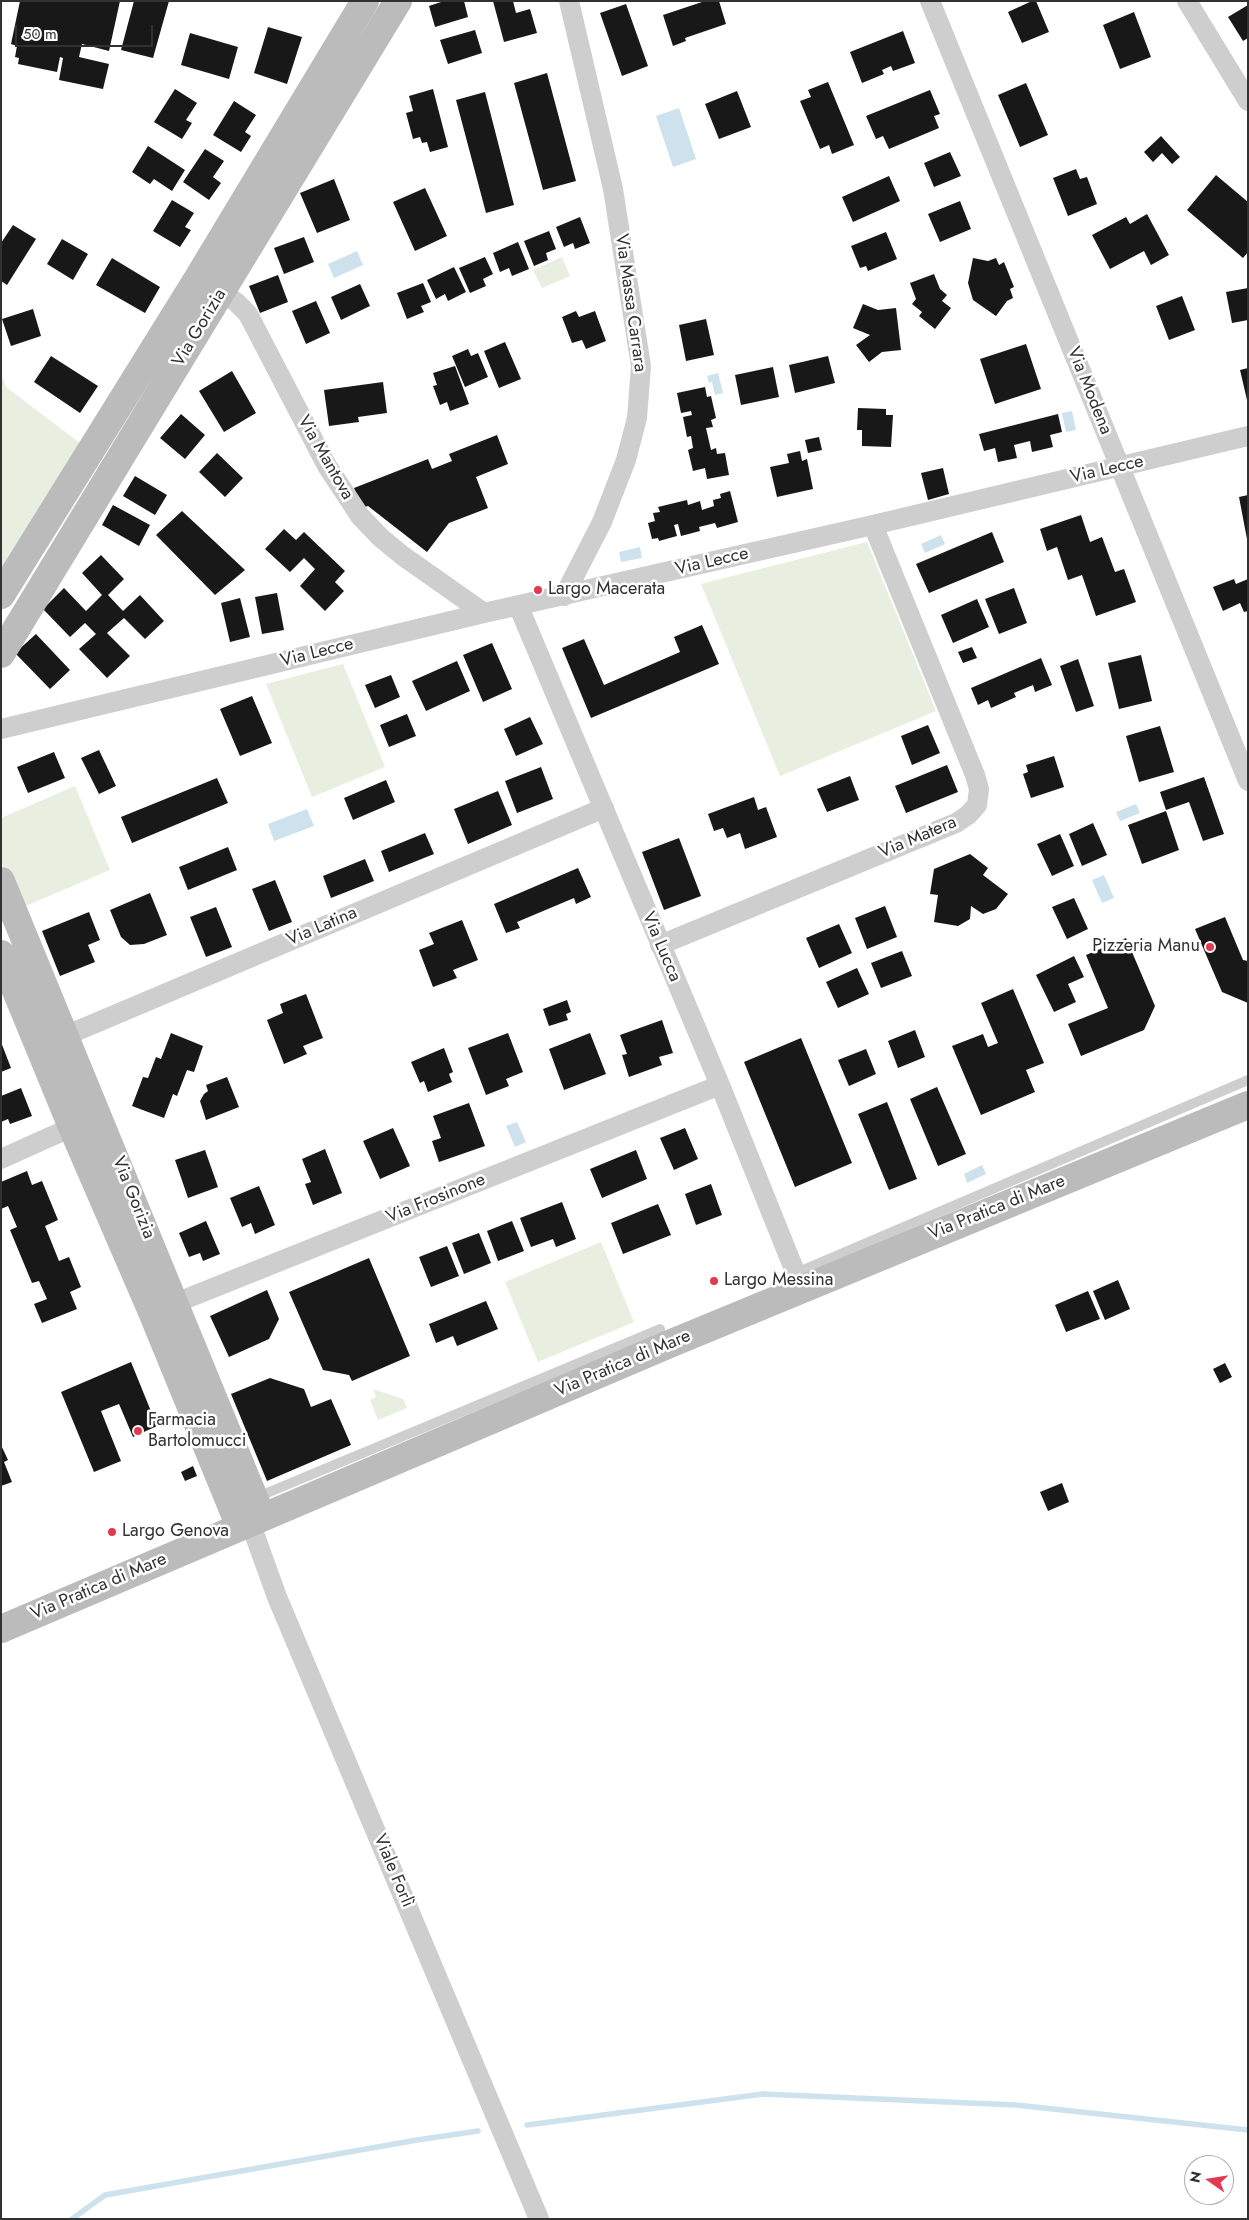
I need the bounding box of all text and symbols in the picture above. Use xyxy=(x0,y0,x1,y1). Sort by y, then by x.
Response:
scale bar xyxy=(18,15,155,47)
text: 50 m xyxy=(23,23,57,45)
street label: Via Massa Carrara xyxy=(610,233,650,373)
street label: Via Gorizia xyxy=(168,285,232,371)
street label: Via Modena xyxy=(1062,344,1116,438)
street label: Via Mantova xyxy=(292,412,358,504)
street label: Via Lecce xyxy=(1068,451,1146,489)
street label: Via Lecce xyxy=(673,543,751,581)
place label: Largo Macerata xyxy=(548,579,665,601)
marker: Largo Macerata xyxy=(532,584,544,596)
street label: Via Lecce xyxy=(278,634,356,672)
street label: Via Matera xyxy=(876,812,960,864)
street label: Via Latina xyxy=(283,903,361,951)
street label: Via Lucca xyxy=(637,909,685,985)
place label: Pizzeria Manu xyxy=(1092,936,1200,958)
marker: Pizzeria Manu xyxy=(1204,941,1216,953)
street label: Via Gorizia xyxy=(107,1154,159,1242)
street label: Via Frosinone xyxy=(383,1169,489,1229)
street label: Via Pratica di Mare xyxy=(926,1171,1068,1245)
place label: Largo Messina xyxy=(724,1270,833,1292)
marker: Largo Messina xyxy=(708,1275,720,1287)
street label: Via Pratica di Mare xyxy=(552,1326,694,1402)
place label: Farmacia Bartolomucci xyxy=(148,1410,246,1452)
marker: Farmacia Bartolomucci xyxy=(132,1425,144,1437)
place label: Largo Genova xyxy=(122,1521,229,1543)
marker: Largo Genova xyxy=(106,1526,118,1538)
street label: Via Pratica di Mare xyxy=(28,1549,170,1625)
street label: Viale Forlì xyxy=(368,1831,418,1911)
north arrow xyxy=(1184,2155,1234,2205)
text: N xyxy=(1184,2169,1206,2185)

